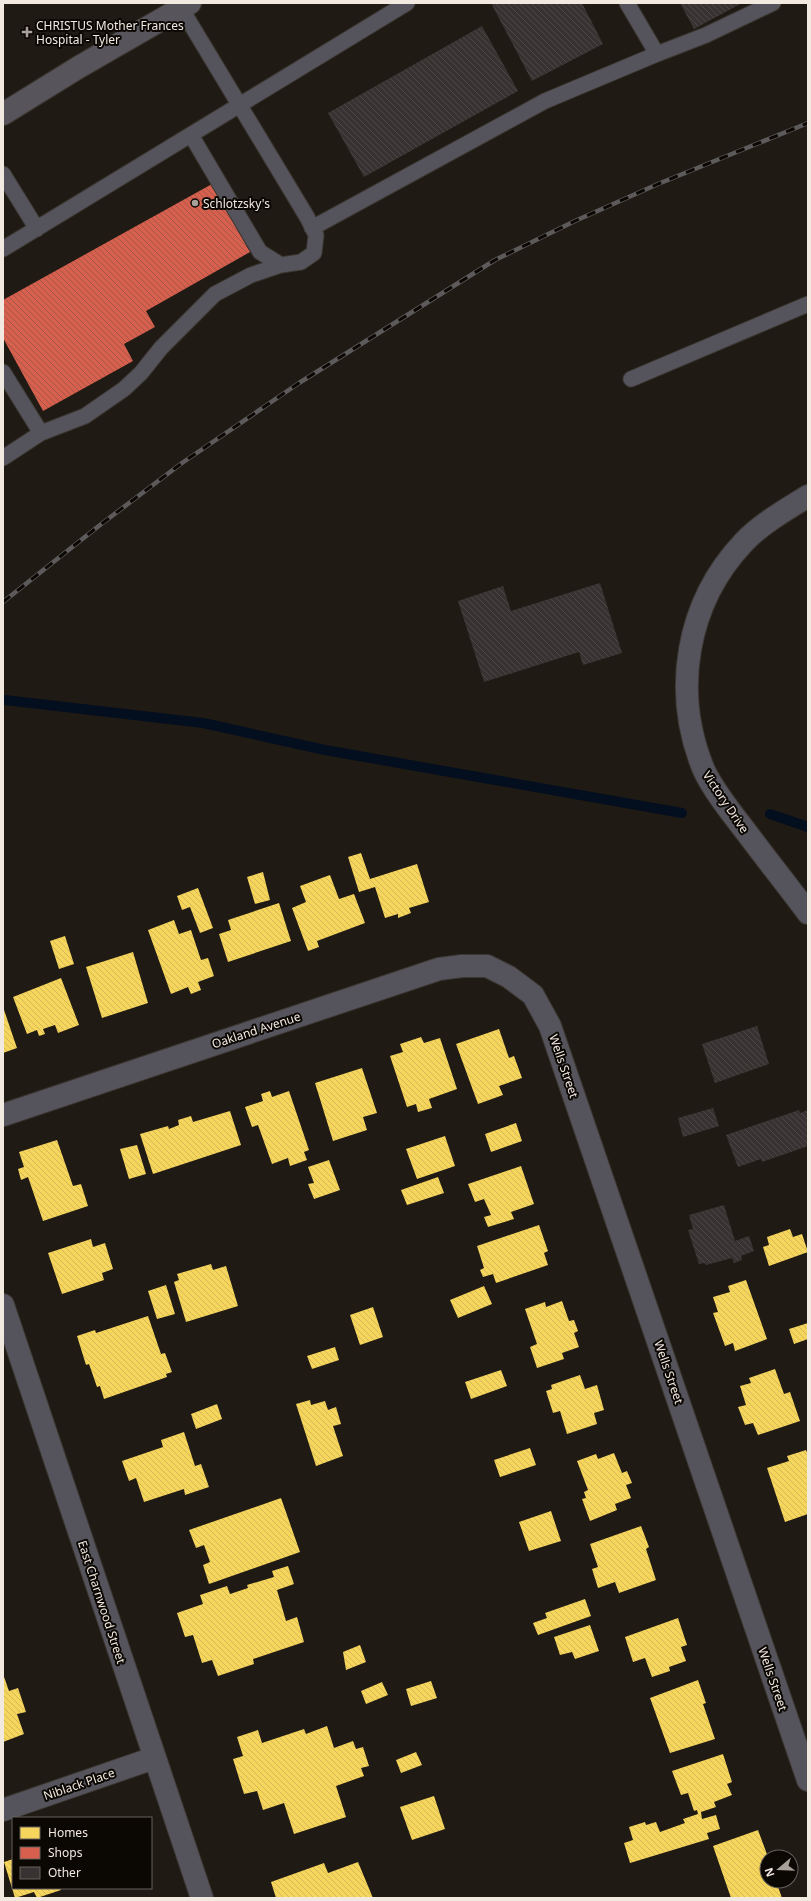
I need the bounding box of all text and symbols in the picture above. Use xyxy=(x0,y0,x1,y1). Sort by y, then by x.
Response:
place label: CHRISTUS Mother Frances Hospital - Tyler xyxy=(36,17,184,48)
marker: CHRISTUS Mother Frances Hospital - Tyler xyxy=(21,26,33,38)
place label: Schlotzsky's xyxy=(203,195,270,212)
marker: Schlotzsky's xyxy=(190,198,200,208)
street label: Victory Drive xyxy=(699,768,753,837)
street label: Oakland Avenue xyxy=(209,1008,303,1052)
street label: Wells Street xyxy=(545,1032,583,1101)
street label: Wells Street xyxy=(650,1338,688,1407)
street label: East Charnwood Street xyxy=(74,1538,130,1666)
street label: Wells Street xyxy=(754,1645,792,1714)
street label: Niblack Place xyxy=(41,1764,117,1804)
legend xyxy=(12,1817,152,1889)
text: Homes xyxy=(48,1824,88,1841)
text: Shops xyxy=(48,1844,83,1861)
north arrow xyxy=(759,1849,799,1889)
text: Other xyxy=(48,1864,81,1881)
text: N xyxy=(761,1866,778,1879)

